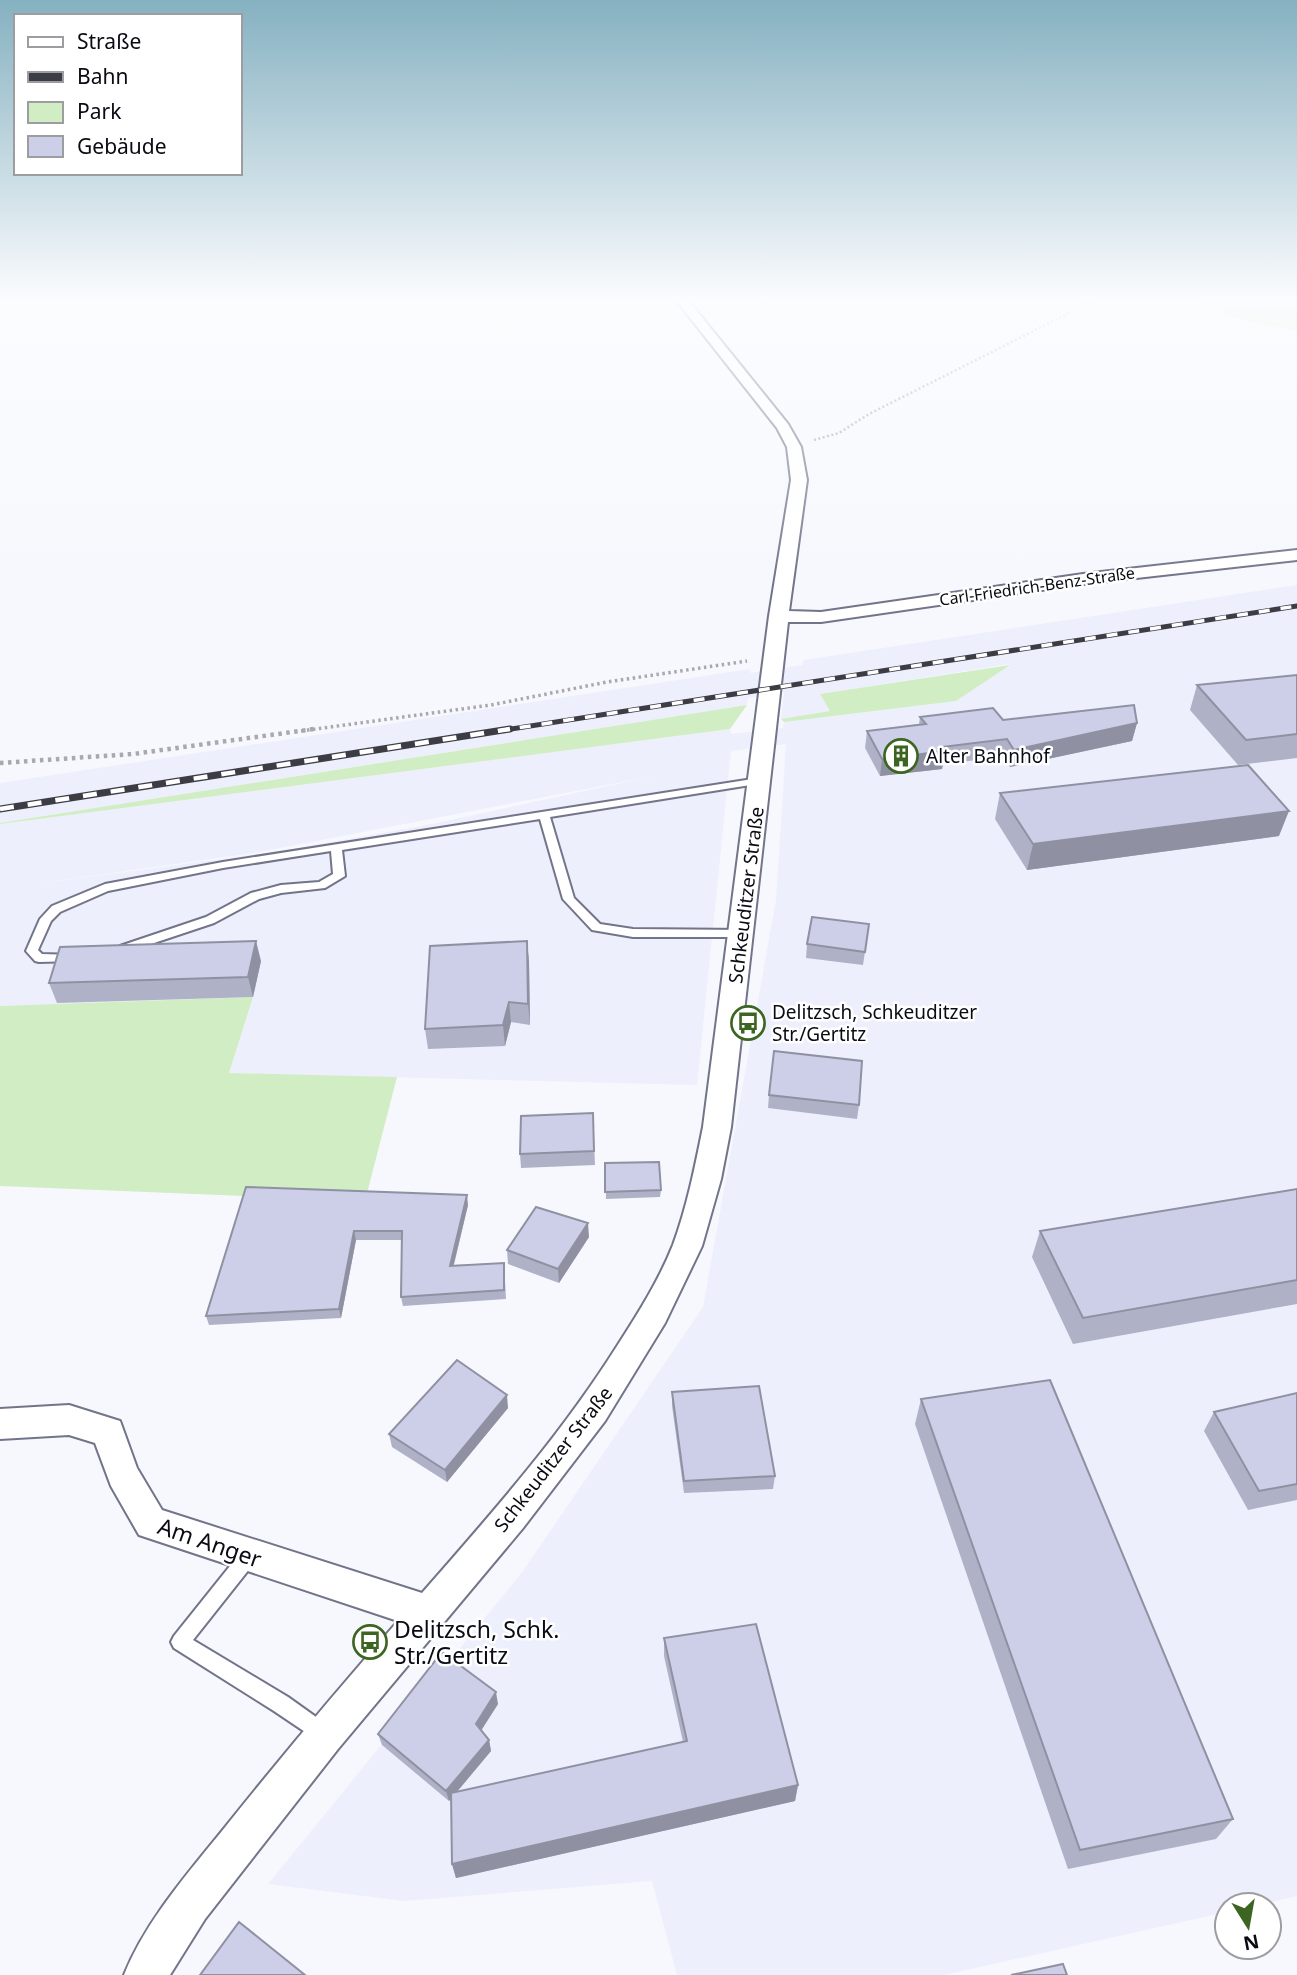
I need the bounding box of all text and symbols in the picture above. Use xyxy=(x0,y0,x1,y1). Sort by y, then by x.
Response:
legend xyxy=(14,14,242,175)
text: Straße xyxy=(77,27,141,55)
text: Bahn xyxy=(77,62,128,90)
text: Park xyxy=(77,97,122,125)
text: Gebäude xyxy=(77,132,167,160)
street label: Carl-Friedrich-Benz-Straße xyxy=(938,561,1136,611)
building icon: Alter Bahnhof xyxy=(882,737,920,775)
place label: Alter Bahnhof xyxy=(926,743,1051,769)
street label: Schkeuditzer Straße xyxy=(722,805,770,985)
place label: Delitzsch, Schkeuditzer Str./Gertitz xyxy=(772,999,977,1047)
bus stop icon: Delitzsch, Schkeuditzer Str./Gertitz xyxy=(729,1004,767,1042)
street label: Schkeuditzer Straße xyxy=(488,1381,618,1537)
street label: Am Anger xyxy=(154,1509,267,1575)
place label: Delitzsch, Schk. Str./Gertitz xyxy=(394,1613,560,1671)
bus stop icon: Delitzsch, Schk. Str./Gertitz xyxy=(351,1623,389,1661)
north arrow xyxy=(1213,1891,1283,1961)
text: N xyxy=(1241,1928,1261,1957)

